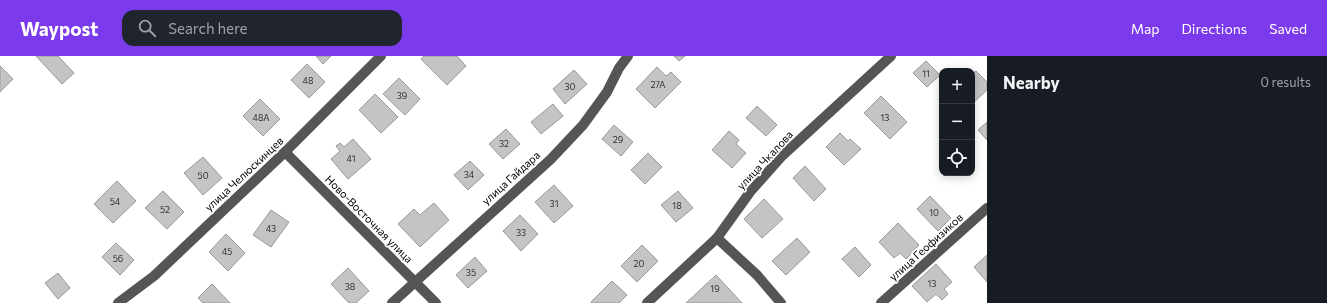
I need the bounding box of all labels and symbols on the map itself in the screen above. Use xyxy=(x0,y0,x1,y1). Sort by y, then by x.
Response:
house number: 11 xyxy=(922,68,930,79)
house number: 48 xyxy=(303,75,313,86)
house number: 27А xyxy=(650,79,666,90)
house number: 30 xyxy=(564,81,576,92)
house number: 39 xyxy=(397,90,407,101)
house number: 48А xyxy=(253,112,269,123)
house number: 13 xyxy=(881,112,889,123)
street label: улица Чкалова xyxy=(734,128,795,192)
street label: улица Челюскинцев xyxy=(202,134,286,213)
house number: 29 xyxy=(613,134,623,145)
house number: 32 xyxy=(499,138,509,149)
street label: улица Гайдара xyxy=(479,148,542,207)
house number: 41 xyxy=(347,153,355,164)
house number: 34 xyxy=(464,169,475,180)
house number: 50 xyxy=(197,170,209,181)
street label: Ново-Восточная улица xyxy=(323,172,416,265)
house number: 54 xyxy=(110,196,121,207)
house number: 31 xyxy=(550,198,558,209)
house number: 18 xyxy=(672,200,682,211)
house number: 52 xyxy=(160,204,170,215)
house number: 10 xyxy=(929,207,939,218)
street label: улица Геофизиков xyxy=(886,210,965,283)
house number: 43 xyxy=(266,223,276,234)
house number: 33 xyxy=(516,227,526,238)
house number: 45 xyxy=(222,246,232,257)
house number: 56 xyxy=(113,253,123,264)
house number: 20 xyxy=(634,258,645,269)
house number: 35 xyxy=(466,267,476,278)
house number: 13 xyxy=(928,278,936,289)
house number: 38 xyxy=(345,281,355,292)
house number: 19 xyxy=(710,283,720,294)

